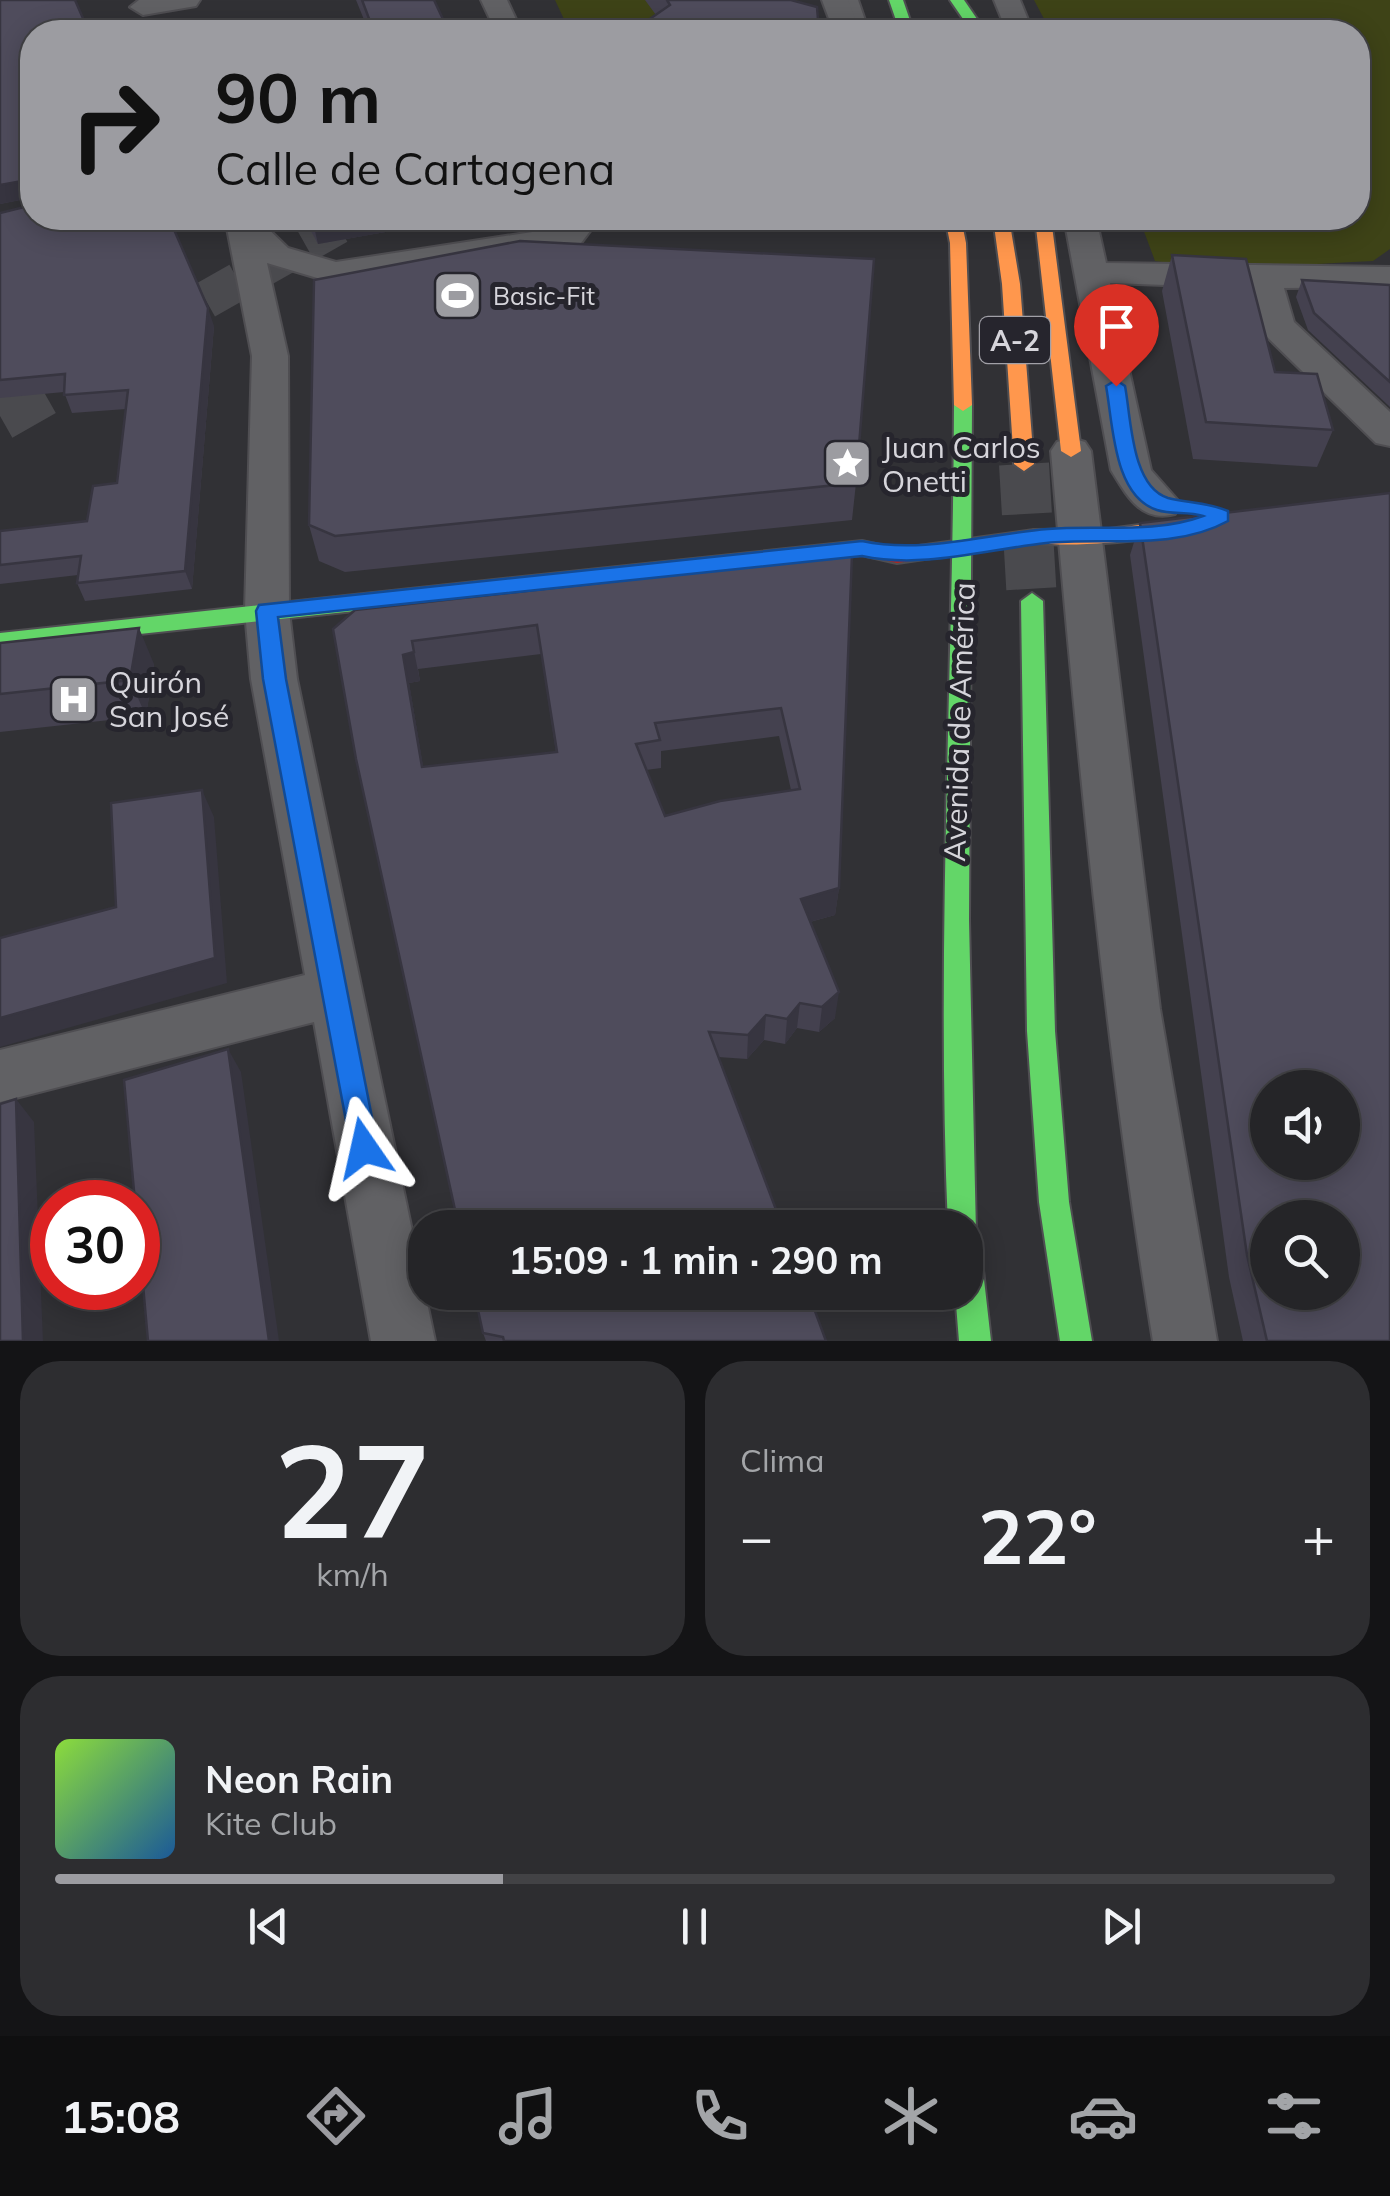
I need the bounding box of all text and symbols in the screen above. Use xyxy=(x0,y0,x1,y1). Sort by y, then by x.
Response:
text: 90 m xyxy=(215,53,381,141)
icon: right xyxy=(50,60,180,190)
text: Calle de Cartagena xyxy=(215,140,615,196)
sports icon: Basic-Fit xyxy=(432,269,484,321)
place label: Basic-Fit xyxy=(493,280,595,311)
pin xyxy=(1074,284,1159,387)
icon: arrive xyxy=(1089,299,1144,354)
road number: A-2 xyxy=(980,317,1050,363)
place label: Juan Carlos Onetti xyxy=(882,428,1041,500)
place icon: Juan Carlos Onetti xyxy=(821,438,873,490)
street label: Avenida de América xyxy=(935,582,983,862)
place label: Quirón San José xyxy=(109,663,229,735)
hospital icon: Quirón San José xyxy=(48,673,100,725)
map controls xyxy=(1250,1070,1360,1310)
button: sound xyxy=(1250,1070,1360,1180)
position arrow xyxy=(312,1096,416,1200)
speed limit sign: 30 xyxy=(30,1180,160,1310)
button: search xyxy=(1250,1200,1360,1310)
text: 15:09 · 1 min · 290 m xyxy=(508,1236,883,1284)
text: 27 xyxy=(274,1407,431,1571)
text: Clima xyxy=(740,1440,824,1480)
text: 22° xyxy=(978,1489,1097,1583)
text: − xyxy=(740,1502,773,1571)
text: + xyxy=(1302,1502,1335,1571)
text: km/h xyxy=(316,1554,389,1594)
text: Neon Rain xyxy=(205,1755,393,1803)
text: Kite Club xyxy=(205,1803,337,1843)
icon: previous xyxy=(241,1899,296,1954)
icon: pause xyxy=(667,1899,722,1954)
icon: next xyxy=(1094,1899,1149,1954)
icon: directions xyxy=(301,2081,371,2151)
icon: music xyxy=(493,2081,563,2151)
icon: phone xyxy=(685,2081,755,2151)
icon: climate xyxy=(876,2081,946,2151)
icon: car xyxy=(1068,2081,1138,2151)
icon: filters xyxy=(1259,2081,1329,2151)
text: 15:08 xyxy=(61,2088,180,2144)

